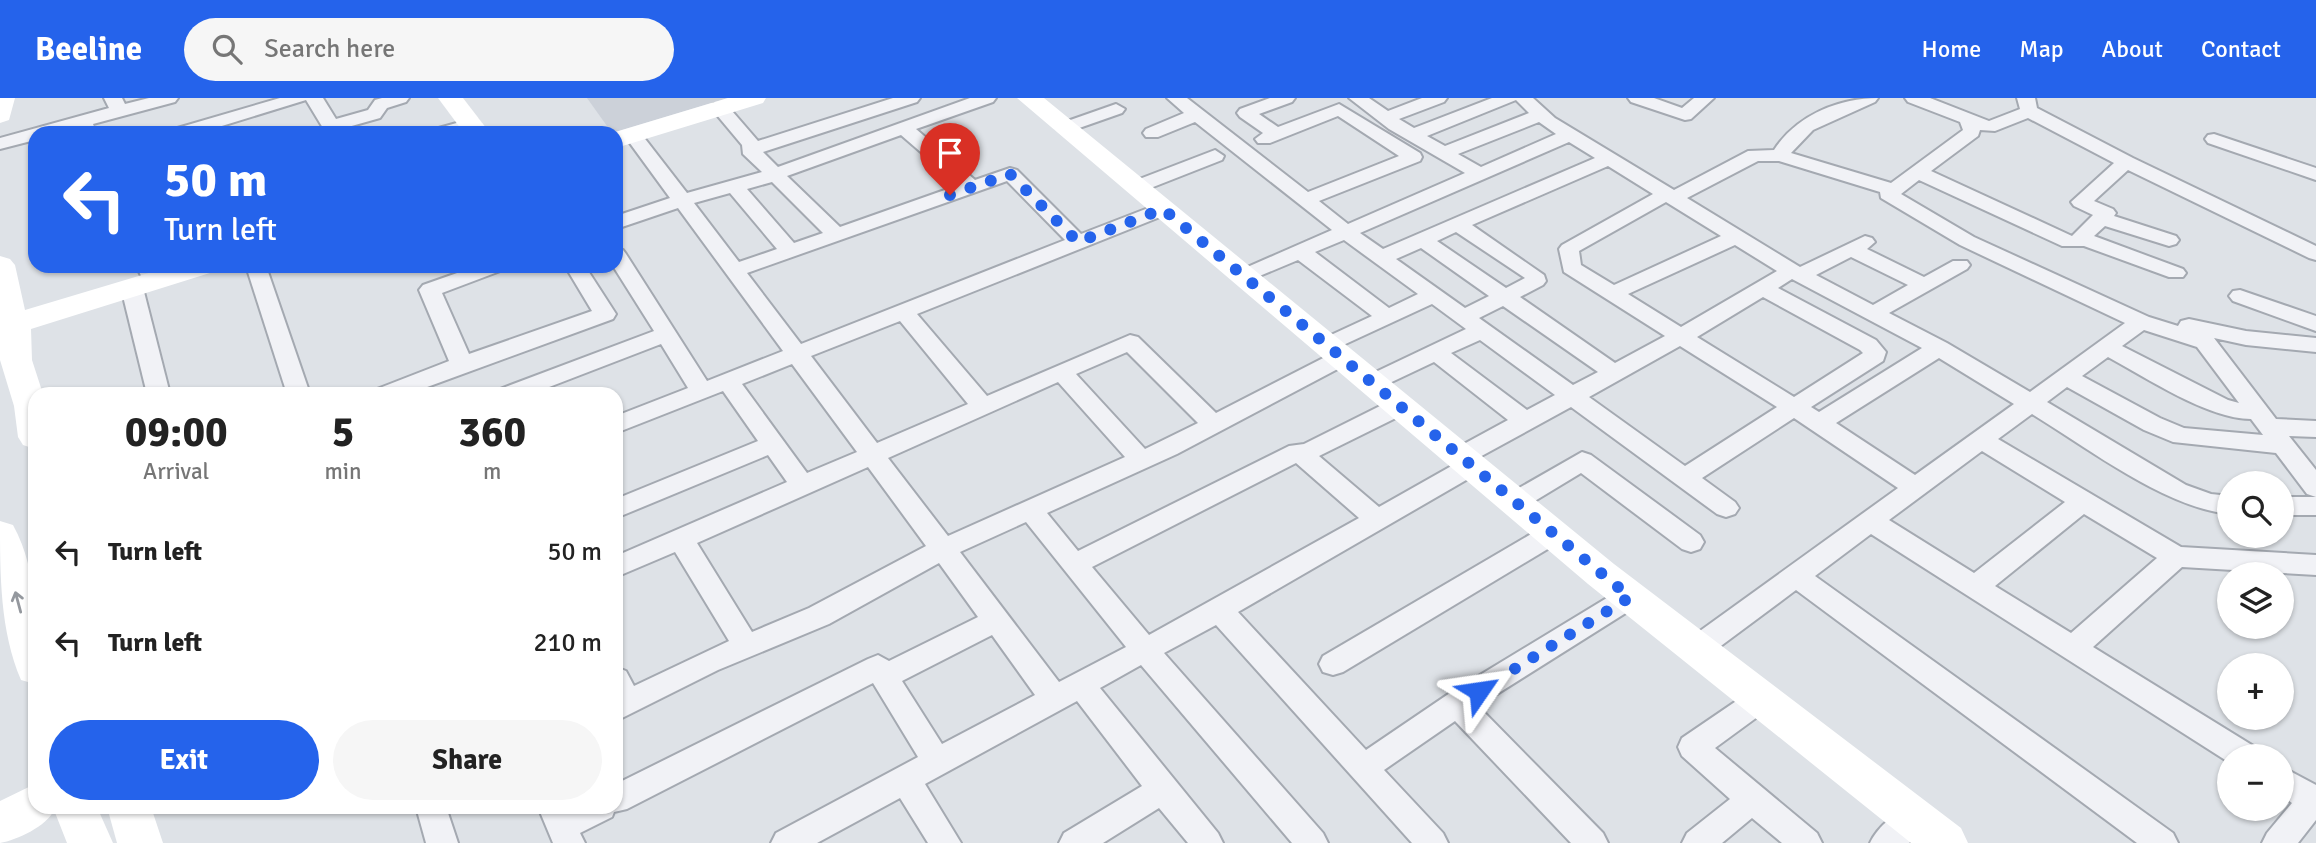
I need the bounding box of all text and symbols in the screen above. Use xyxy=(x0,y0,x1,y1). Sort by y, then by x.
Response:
search box xyxy=(184,18,674,81)
text: Beeline xyxy=(35,29,142,70)
icon: search xyxy=(208,30,246,68)
text: Search here xyxy=(264,33,395,65)
text: Home xyxy=(1921,34,1981,64)
text: Map xyxy=(2019,34,2064,64)
text: About xyxy=(2102,34,2163,64)
text: Contact xyxy=(2201,34,2281,64)
pin xyxy=(920,123,980,195)
icon: arrive xyxy=(931,134,969,172)
text: 50 m xyxy=(164,150,267,210)
icon: left xyxy=(49,154,140,245)
text: Turn left xyxy=(164,210,277,249)
text: 09:00 xyxy=(125,407,228,458)
text: 5 xyxy=(332,407,354,458)
text: 360 xyxy=(458,407,526,458)
text: Arrival xyxy=(143,457,209,486)
text: min xyxy=(324,457,362,486)
text: m xyxy=(483,457,501,486)
map controls xyxy=(2217,471,2294,821)
button: search xyxy=(2217,471,2294,548)
icon: left xyxy=(49,533,87,571)
text: Turn left xyxy=(108,536,202,568)
text: 50 m xyxy=(547,536,602,568)
button: layers xyxy=(2217,562,2294,639)
one-way arrow xyxy=(10,591,23,613)
icon: left xyxy=(49,624,87,662)
text: Turn left xyxy=(108,627,202,659)
text: 210 m xyxy=(533,627,602,659)
button: + xyxy=(2217,653,2294,730)
position arrow xyxy=(1442,654,1516,728)
button: Exit xyxy=(49,720,319,800)
button: Share xyxy=(333,720,602,800)
button: − xyxy=(2217,744,2294,821)

